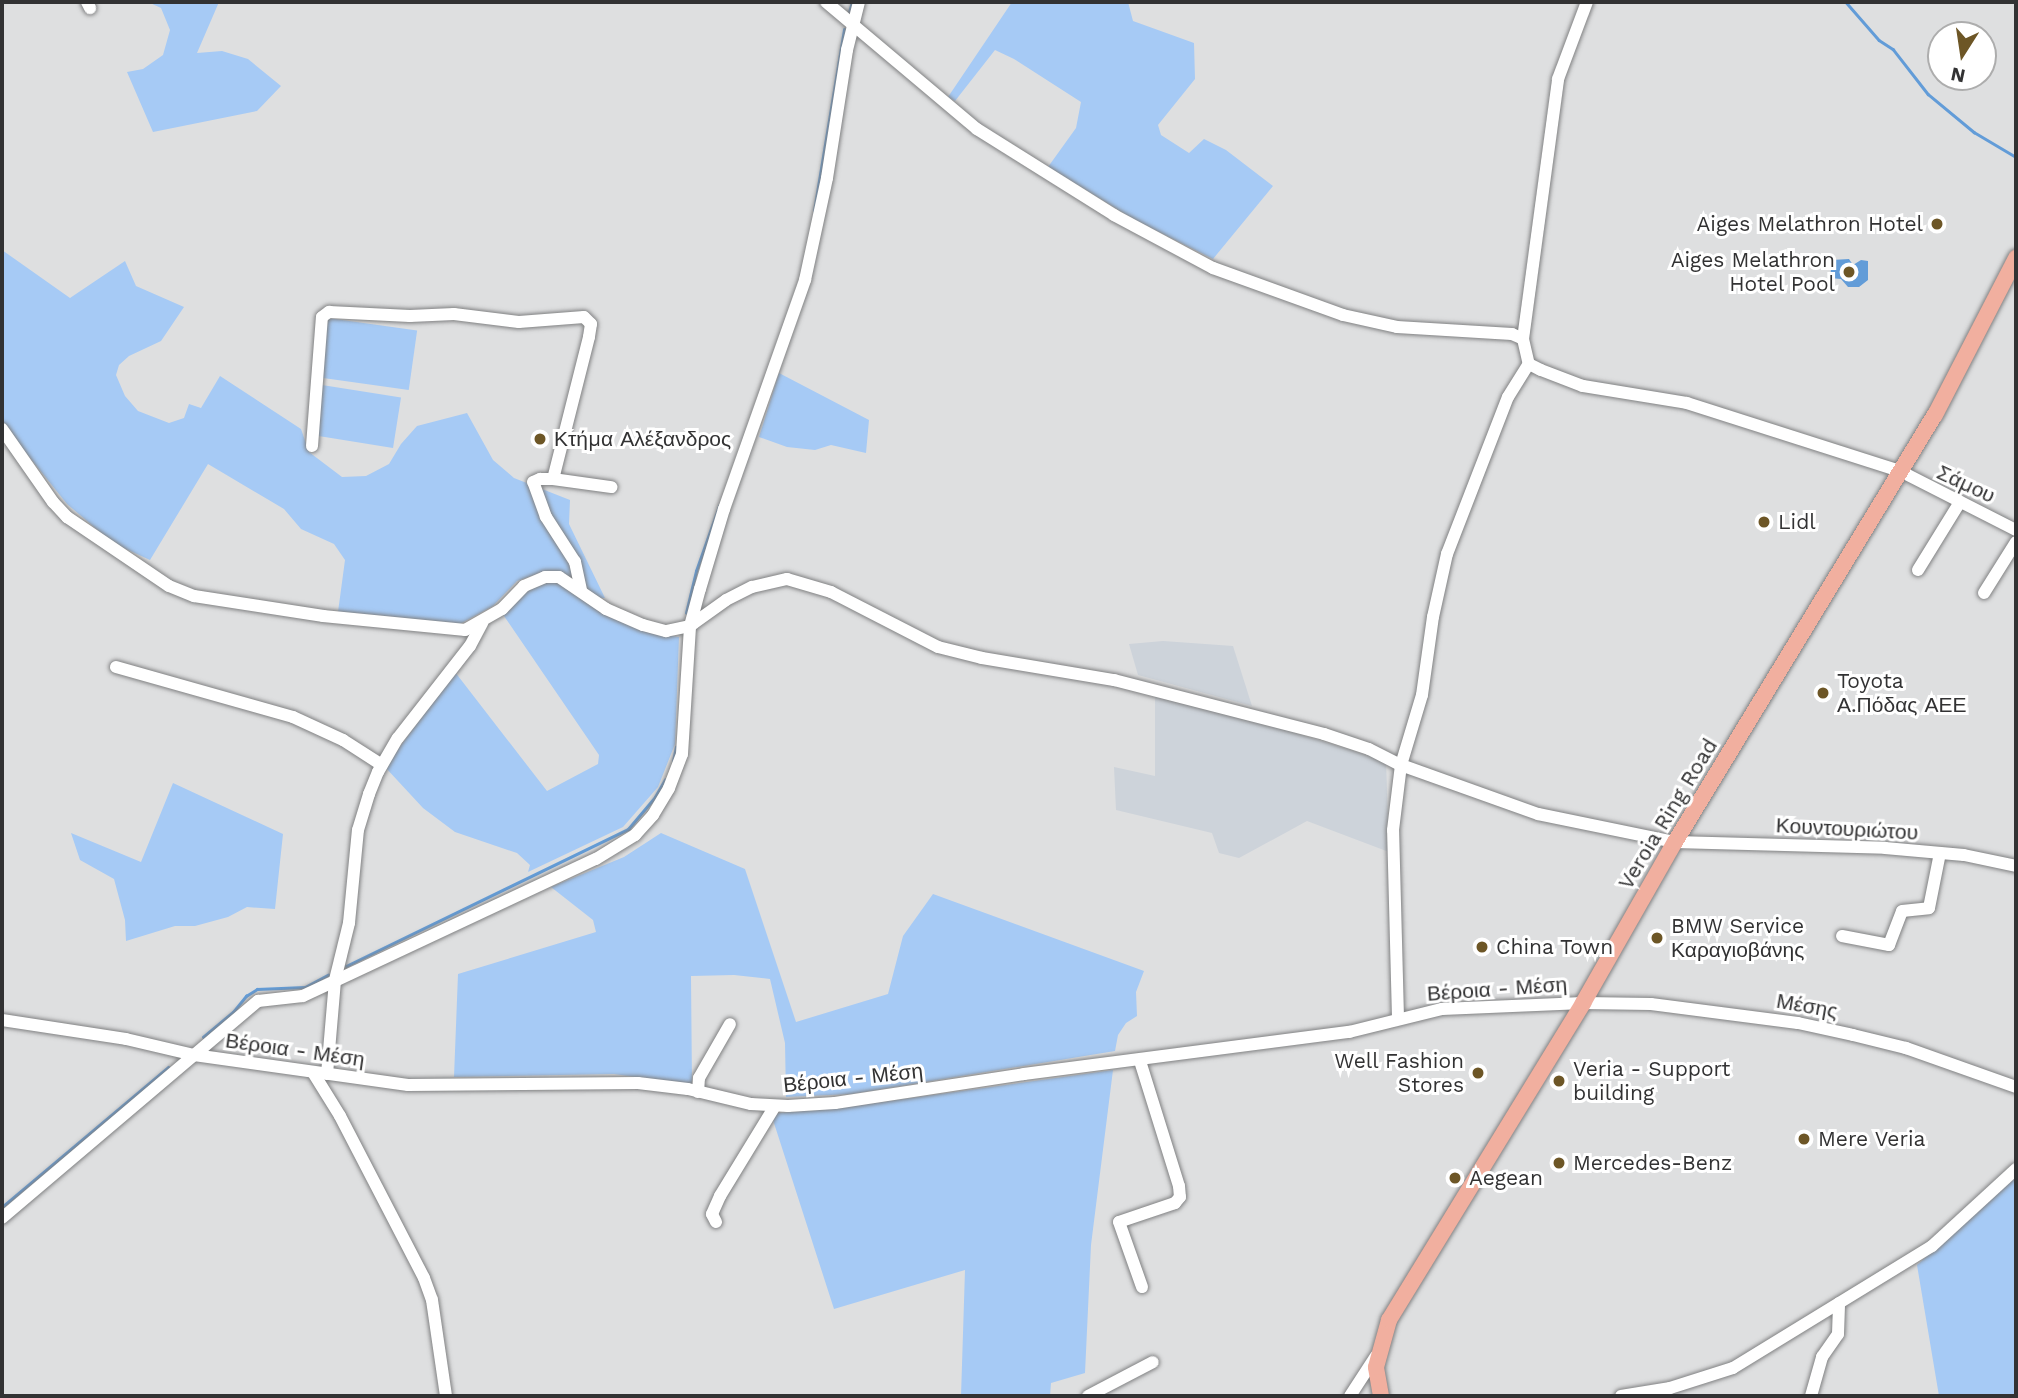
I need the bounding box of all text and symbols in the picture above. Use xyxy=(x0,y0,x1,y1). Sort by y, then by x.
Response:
north arrow xyxy=(1927,21,1997,91)
text: N xyxy=(1949,62,1967,88)
place label: Aiges Melathron Hotel xyxy=(1696,211,1923,237)
marker: Aiges Melathron Hotel xyxy=(1929,216,1945,232)
place label: Aiges Melathron Hotel Pool xyxy=(1671,247,1835,297)
marker: Aiges Melathron Hotel Pool xyxy=(1841,264,1857,280)
place label: Κτήμα Αλέξανδρος xyxy=(554,426,731,452)
marker: Κτήμα Αλέξανδρος xyxy=(532,431,548,447)
street label: Σάμου xyxy=(1933,460,1999,508)
place label: Lidl xyxy=(1778,509,1816,535)
marker: Lidl xyxy=(1756,514,1772,530)
place label: Toyota Α.Πόδας ΑΕΕ xyxy=(1837,668,1967,718)
marker: Toyota Α.Πόδας ΑΕΕ xyxy=(1815,685,1831,701)
street label: Verοia Ring Road xyxy=(1613,734,1723,894)
street label: Κουντουριώτου xyxy=(1775,813,1919,845)
place label: BMW Service Καραγιοβάνης xyxy=(1671,913,1805,963)
marker: BMW Service Καραγιοβάνης xyxy=(1649,930,1665,946)
place label: China Town xyxy=(1496,934,1614,960)
marker: China Town xyxy=(1474,939,1490,955)
street label: Βέροια - Μέση xyxy=(1426,972,1568,1006)
street label: Μέσης xyxy=(1774,988,1840,1024)
street label: Βέροια - Μέση xyxy=(224,1028,366,1072)
place label: Well Fashion Stores xyxy=(1334,1048,1464,1098)
place label: Veria - Support building xyxy=(1573,1056,1731,1106)
street label: Βέροια - Μέση xyxy=(782,1058,924,1098)
marker: Well Fashion Stores xyxy=(1470,1065,1486,1081)
marker: Veria - Support building xyxy=(1551,1073,1567,1089)
place label: Mere Veria xyxy=(1818,1126,1926,1152)
marker: Mere Veria xyxy=(1796,1131,1812,1147)
place label: Mercedes-Benz xyxy=(1573,1150,1732,1176)
marker: Mercedes-Benz xyxy=(1551,1155,1567,1171)
place label: Aegean xyxy=(1469,1165,1543,1191)
marker: Aegean xyxy=(1447,1170,1463,1186)

